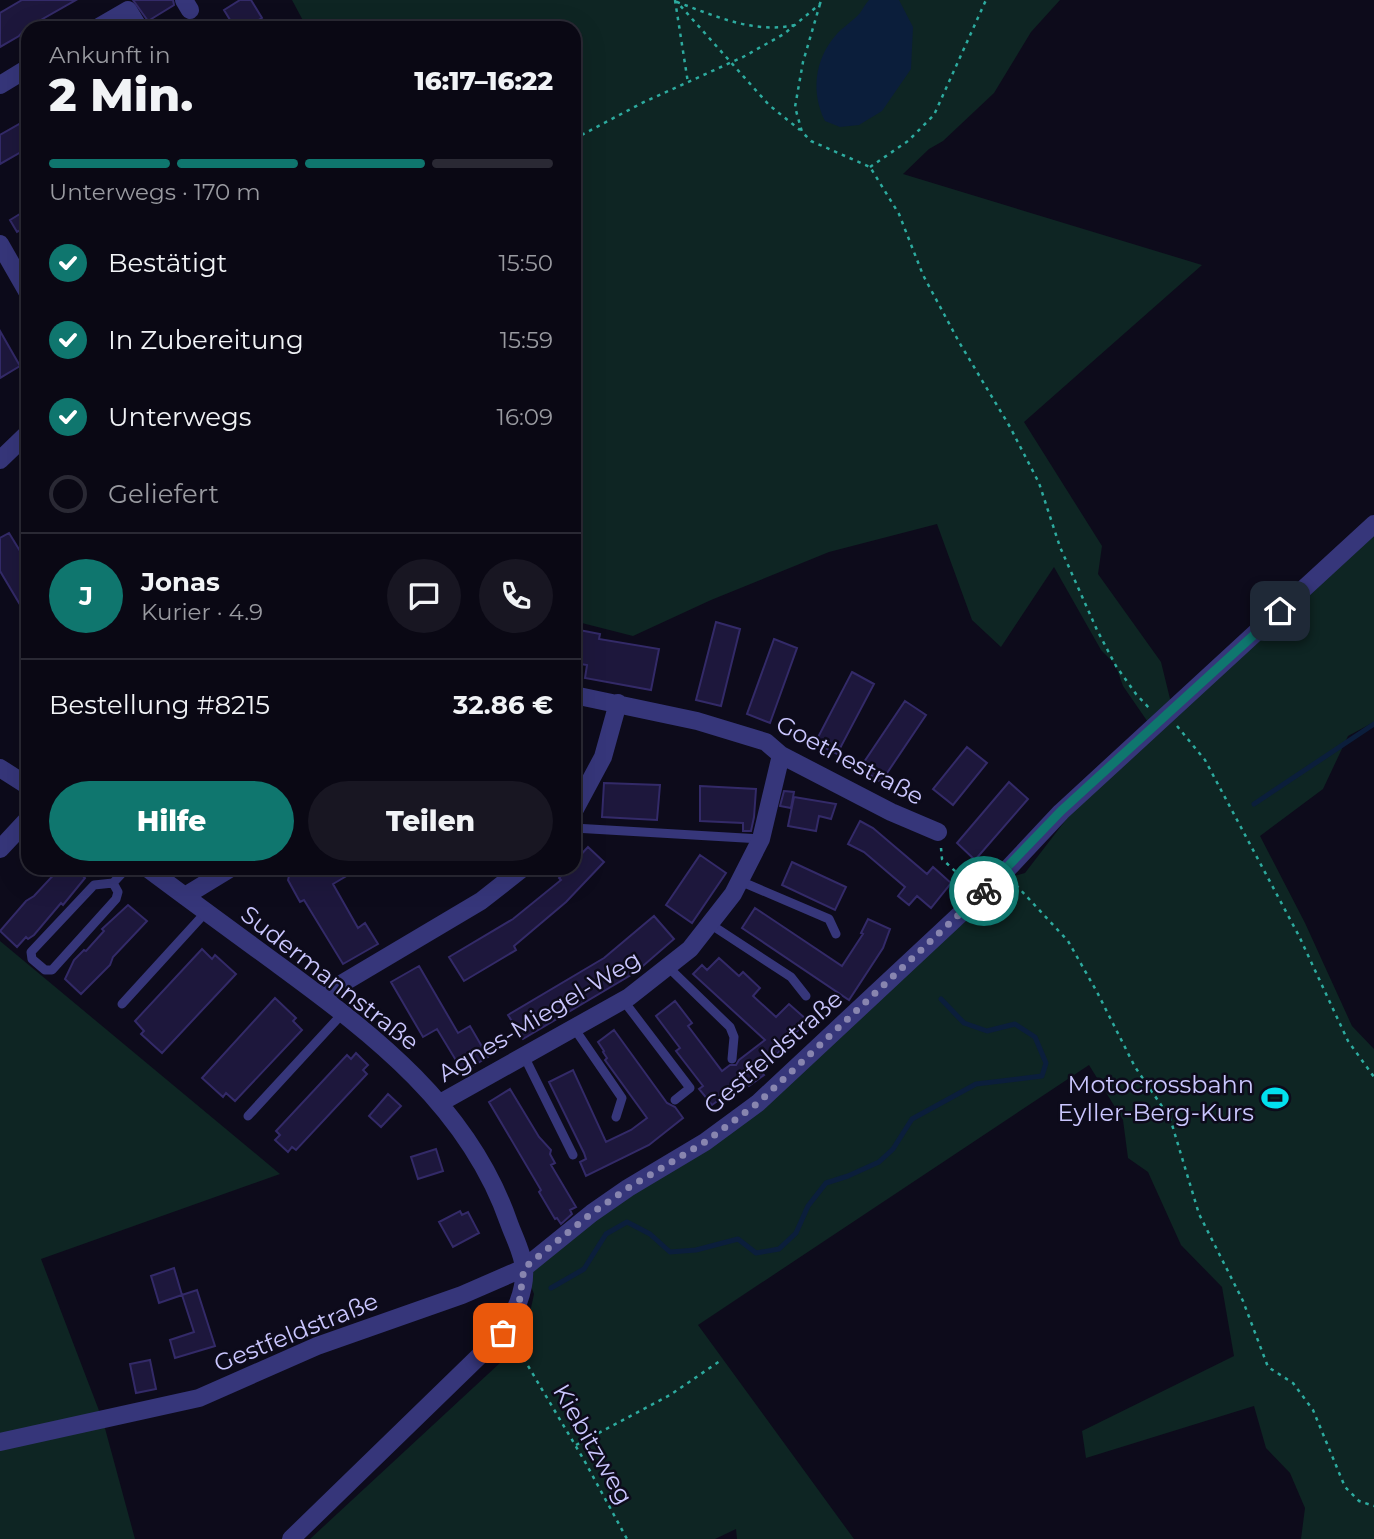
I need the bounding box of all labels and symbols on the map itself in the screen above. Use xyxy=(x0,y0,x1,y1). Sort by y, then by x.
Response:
pin xyxy=(1250,581,1310,641)
street label: Goethestraße xyxy=(771,709,929,811)
courier xyxy=(949,856,1019,926)
street label: Sudermannstraße xyxy=(235,899,425,1057)
street label: Agnes-Miegel-Weg xyxy=(432,944,646,1088)
street label: Gestfeldstraße xyxy=(698,984,848,1120)
place label: Motocrossbahn Eyller-Berg-Kurs xyxy=(1057,1070,1254,1127)
sports icon: Motocrossbahn Eyller-Berg-Kurs xyxy=(1260,1083,1290,1113)
street label: Gestfeldstraße xyxy=(210,1286,382,1378)
pin xyxy=(473,1303,533,1363)
street label: Kiebitzweg xyxy=(547,1379,639,1509)

